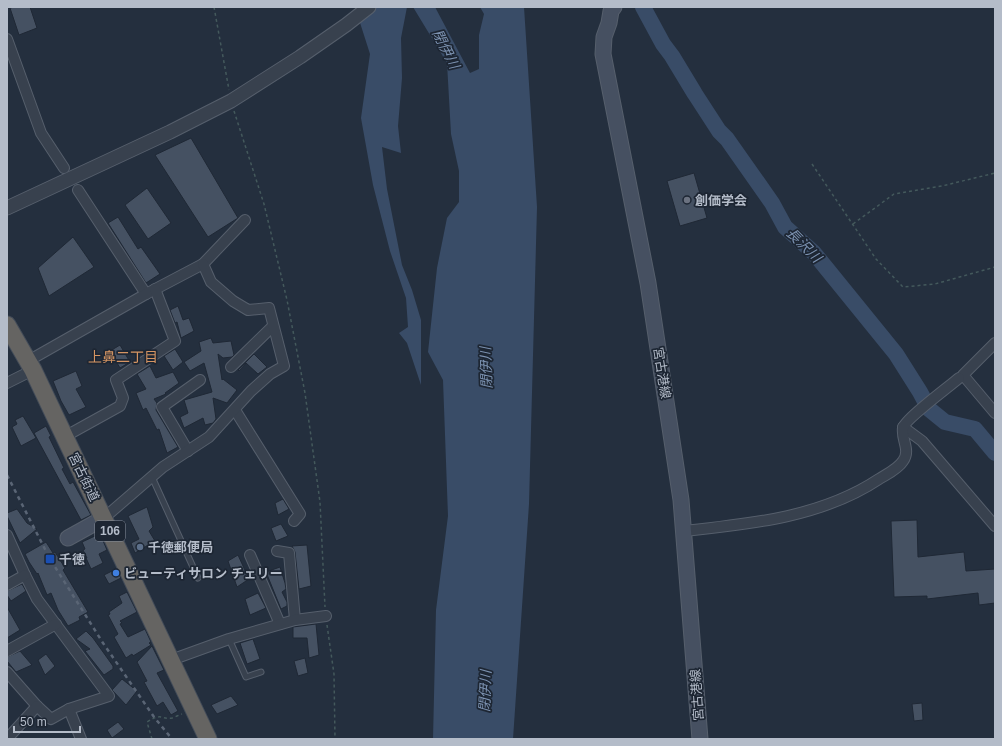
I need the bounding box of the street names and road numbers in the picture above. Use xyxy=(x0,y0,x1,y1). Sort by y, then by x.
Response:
street label: 宮古港線 xyxy=(651,346,673,400)
street label: 宮古街道 xyxy=(66,450,102,504)
road number: 106 xyxy=(95,521,125,541)
street label: 宮古港線 xyxy=(688,669,706,721)

